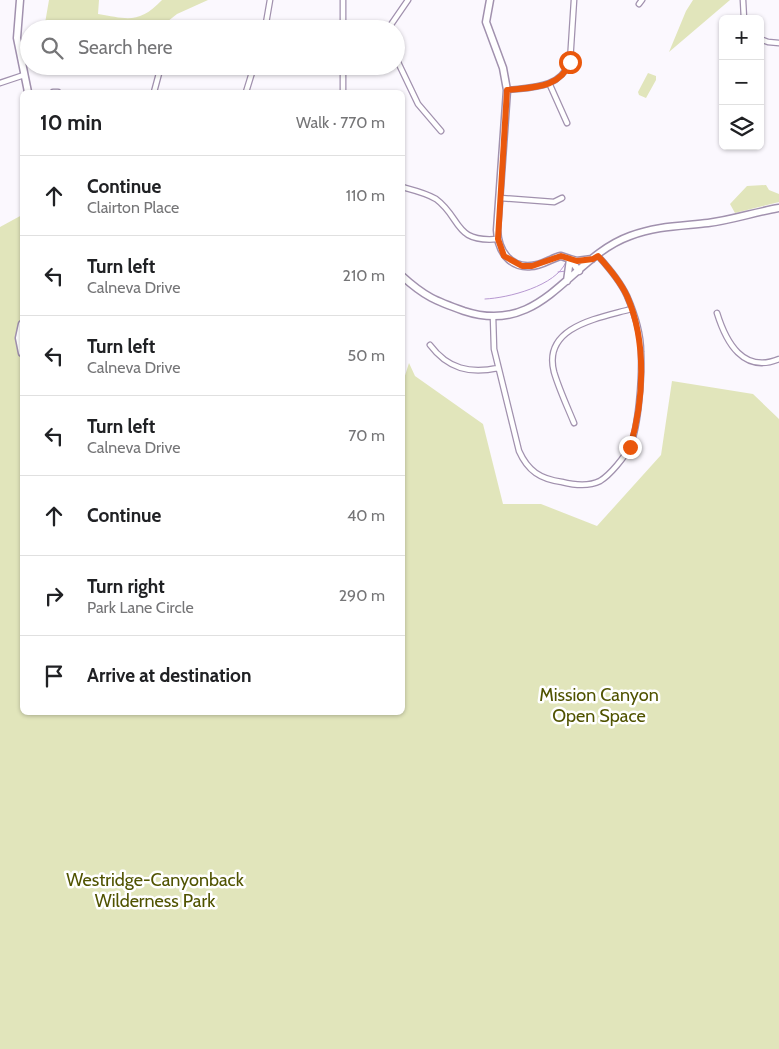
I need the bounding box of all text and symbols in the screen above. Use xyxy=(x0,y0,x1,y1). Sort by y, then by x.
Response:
map controls xyxy=(719,15,764,150)
button: + xyxy=(719,15,764,60)
search box xyxy=(20,20,405,75)
icon: search xyxy=(38,34,66,62)
text: Search here xyxy=(78,36,172,59)
route start xyxy=(559,51,582,74)
button: − xyxy=(719,60,764,105)
button: layers xyxy=(719,105,764,150)
text: 10 min xyxy=(40,110,102,135)
text: Walk · 770 m xyxy=(296,113,385,132)
text: Continue xyxy=(87,175,161,198)
icon: ahead xyxy=(40,182,68,210)
text: 110 m xyxy=(346,186,385,205)
text: Clairton Place xyxy=(87,198,179,217)
text: Turn left xyxy=(87,255,155,278)
icon: left xyxy=(40,262,68,290)
text: 210 m xyxy=(343,266,385,285)
text: Calneva Drive xyxy=(87,278,180,297)
text: Turn left xyxy=(87,335,155,358)
icon: left xyxy=(40,342,68,370)
text: 50 m xyxy=(348,346,385,365)
text: Calneva Drive xyxy=(87,358,180,377)
text: Turn left xyxy=(87,415,155,438)
icon: left xyxy=(40,422,68,450)
text: 70 m xyxy=(348,426,385,445)
route end xyxy=(619,436,642,459)
text: Calneva Drive xyxy=(87,438,180,457)
icon: ahead xyxy=(40,502,68,530)
text: Continue xyxy=(87,504,161,527)
text: 40 m xyxy=(347,506,385,525)
text: Turn right xyxy=(87,575,165,598)
icon: right xyxy=(40,582,68,610)
text: 290 m xyxy=(339,586,385,605)
text: Park Lane Circle xyxy=(87,598,194,617)
icon: arrive xyxy=(40,662,68,690)
text: Arrive at destination xyxy=(87,664,251,687)
park label: Mission Canyon Open Space xyxy=(539,684,659,727)
park label: Westridge-Canyonback Wilderness Park xyxy=(66,869,245,912)

